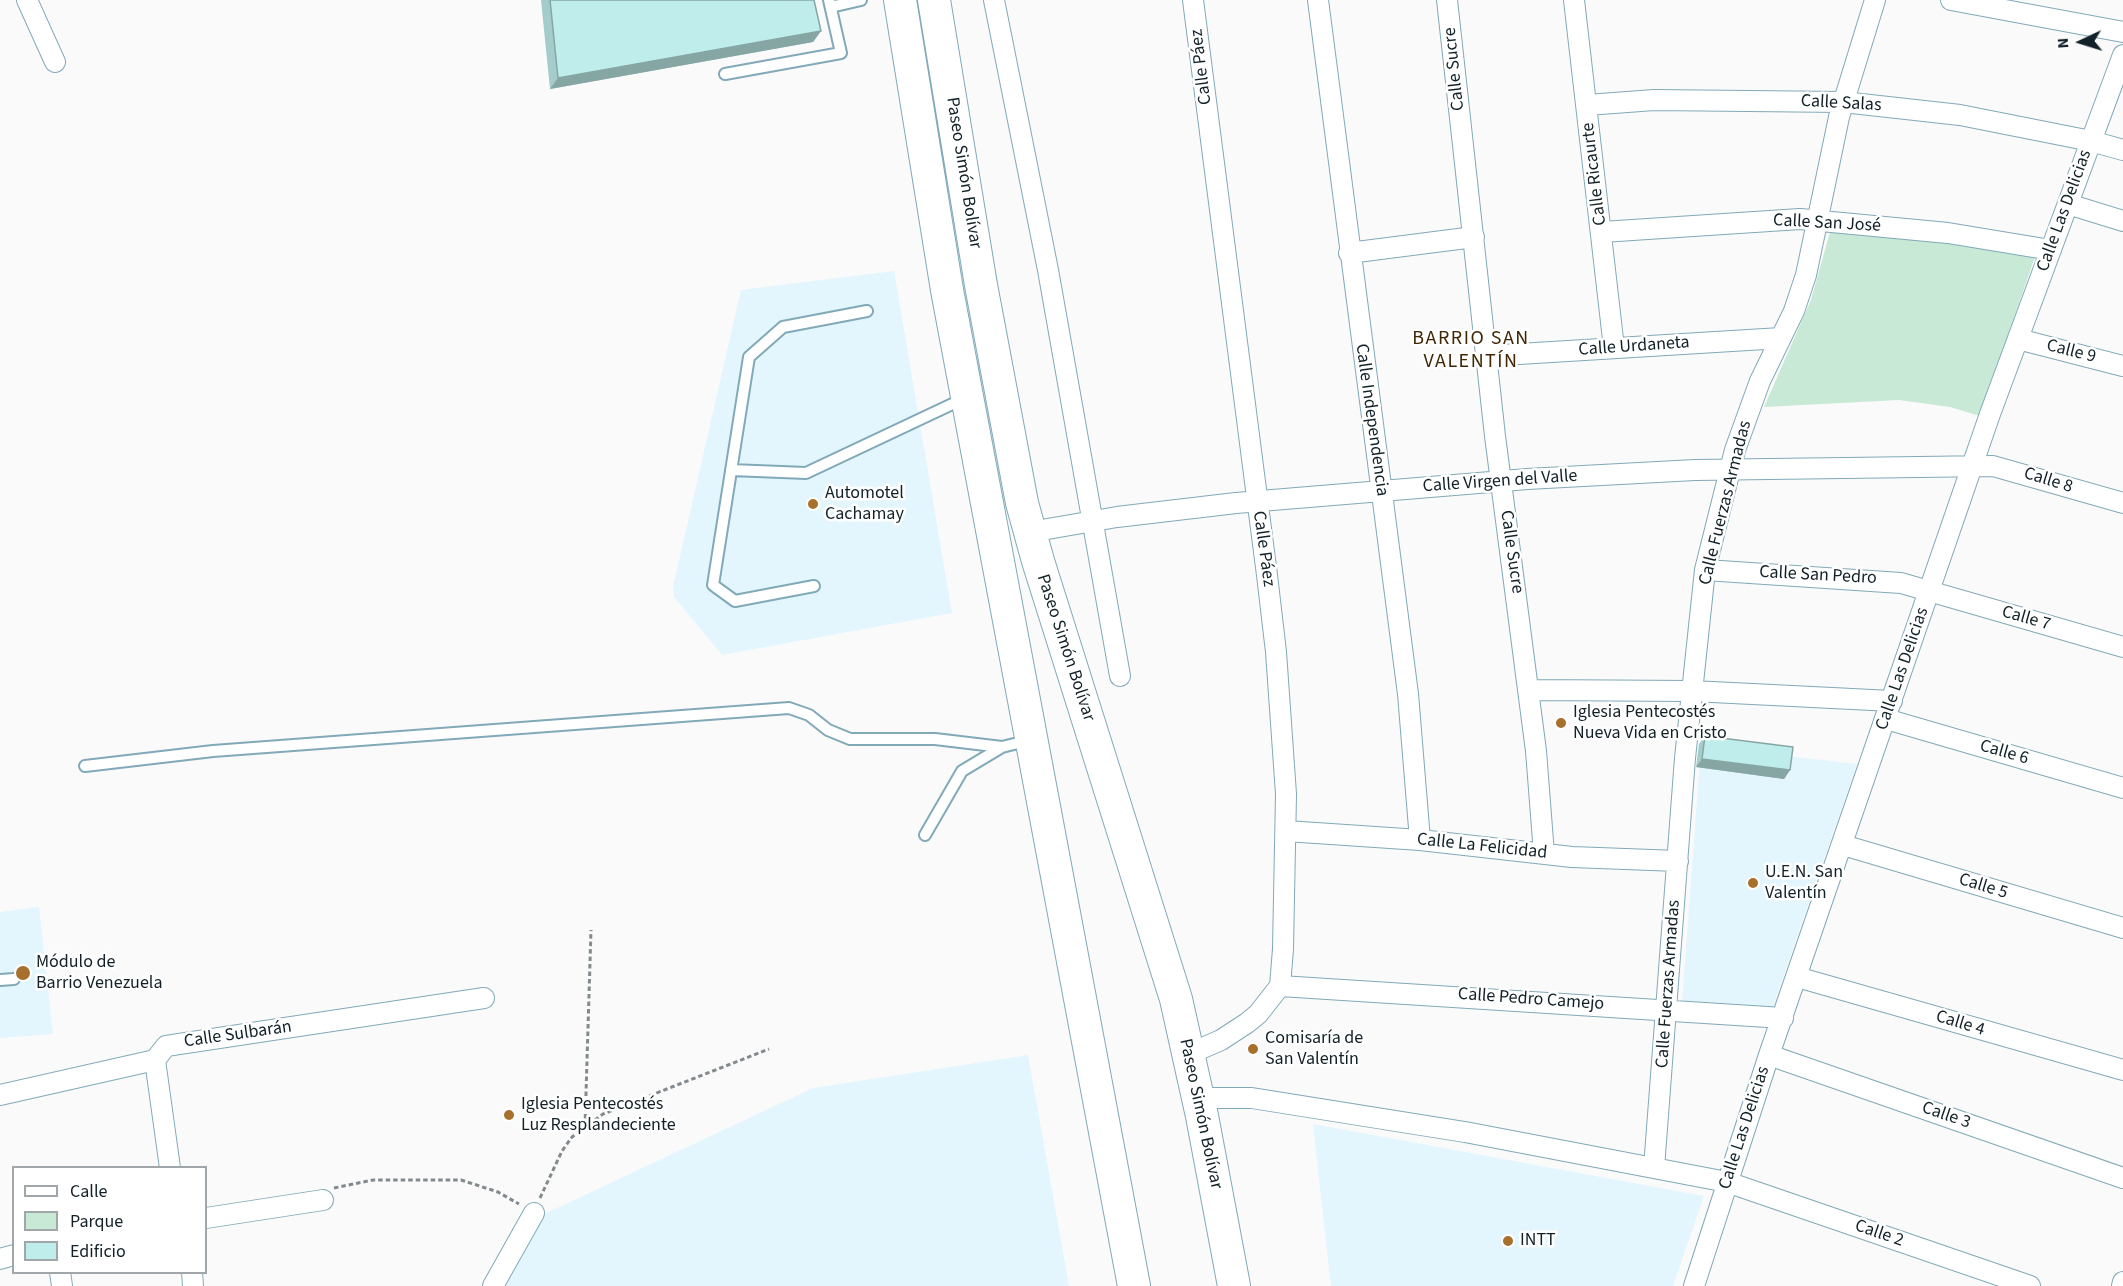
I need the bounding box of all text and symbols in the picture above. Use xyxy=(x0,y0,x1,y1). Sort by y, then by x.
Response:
north arrow xyxy=(2051,12,2111,72)
street label: Calle Sucre xyxy=(1440,26,1470,112)
street label: Calle Páez xyxy=(1187,28,1217,106)
text: N xyxy=(2052,37,2074,49)
street label: Calle Salas xyxy=(1800,91,1882,117)
street label: Paseo Simón Bolívar xyxy=(940,96,986,250)
street label: Calle Ricaurte xyxy=(1578,121,1612,227)
street label: Calle Las Delicias xyxy=(2033,147,2097,275)
street label: Calle San José xyxy=(1773,210,1881,238)
district label: BARRIO SAN VALENTÍN xyxy=(1412,328,1530,375)
street label: Calle Urdaneta xyxy=(1578,332,1690,362)
street label: Calle 9 xyxy=(2044,335,2098,369)
street label: Calle Independencia xyxy=(1350,342,1392,498)
street label: Calle Fuerzas Armadas xyxy=(1695,419,1757,587)
street label: Calle 8 xyxy=(2021,463,2075,499)
street label: Calle Virgen del Valle xyxy=(1422,466,1578,498)
place label: Automotel Cachamay xyxy=(825,483,904,526)
marker: Automotel Cachamay xyxy=(806,497,820,511)
street label: Calle Sucre xyxy=(1494,509,1528,595)
street label: Calle Páez xyxy=(1247,510,1279,588)
street label: Calle San Pedro xyxy=(1759,562,1877,590)
street label: Paseo Simón Bolívar xyxy=(1031,572,1099,724)
street label: Calle 7 xyxy=(1999,602,2053,636)
street label: Calle Las Delicias xyxy=(1872,605,1934,733)
place label: Iglesia Pentecostés Nueva Vida en Cristo xyxy=(1573,702,1727,744)
marker: Iglesia Pentecostés Nueva Vida en Cristo xyxy=(1554,716,1568,730)
street label: Calle 6 xyxy=(1977,736,2031,770)
street label: Calle La Felicidad xyxy=(1416,829,1548,865)
place label: U.E.N. San Valentín xyxy=(1765,862,1843,904)
street label: Calle 5 xyxy=(1956,869,2010,905)
marker: U.E.N. San Valentín xyxy=(1746,876,1760,890)
street label: Calle Fuerzas Armadas xyxy=(1652,899,1686,1069)
place label: Módulo de Barrio Venezuela xyxy=(36,952,162,994)
marker: Módulo de Barrio Venezuela xyxy=(14,964,32,982)
street label: Calle Pedro Camejo xyxy=(1457,984,1605,1016)
street label: Calle 4 xyxy=(1933,1006,1987,1042)
street label: Calle Sulbarán xyxy=(183,1017,293,1053)
place label: Comisaría de San Valentín xyxy=(1265,1028,1363,1070)
street label: Paseo Simón Bolívar xyxy=(1174,1037,1226,1191)
marker: Comisaría de San Valentín xyxy=(1246,1042,1260,1056)
street label: Calle Las Delicias xyxy=(1715,1064,1775,1192)
place label: Iglesia Pentecostés Luz Resplandeciente xyxy=(521,1094,676,1136)
street label: Calle 3 xyxy=(1919,1098,1973,1134)
marker: Iglesia Pentecostés Luz Resplandeciente xyxy=(502,1108,516,1122)
legend xyxy=(12,1166,207,1274)
text: Calle xyxy=(70,1179,107,1204)
text: Parque xyxy=(70,1209,123,1234)
street label: Calle 2 xyxy=(1852,1216,1906,1252)
place label: INTT xyxy=(1520,1230,1556,1252)
marker: INTT xyxy=(1501,1234,1515,1248)
text: Edificio xyxy=(70,1239,126,1264)

